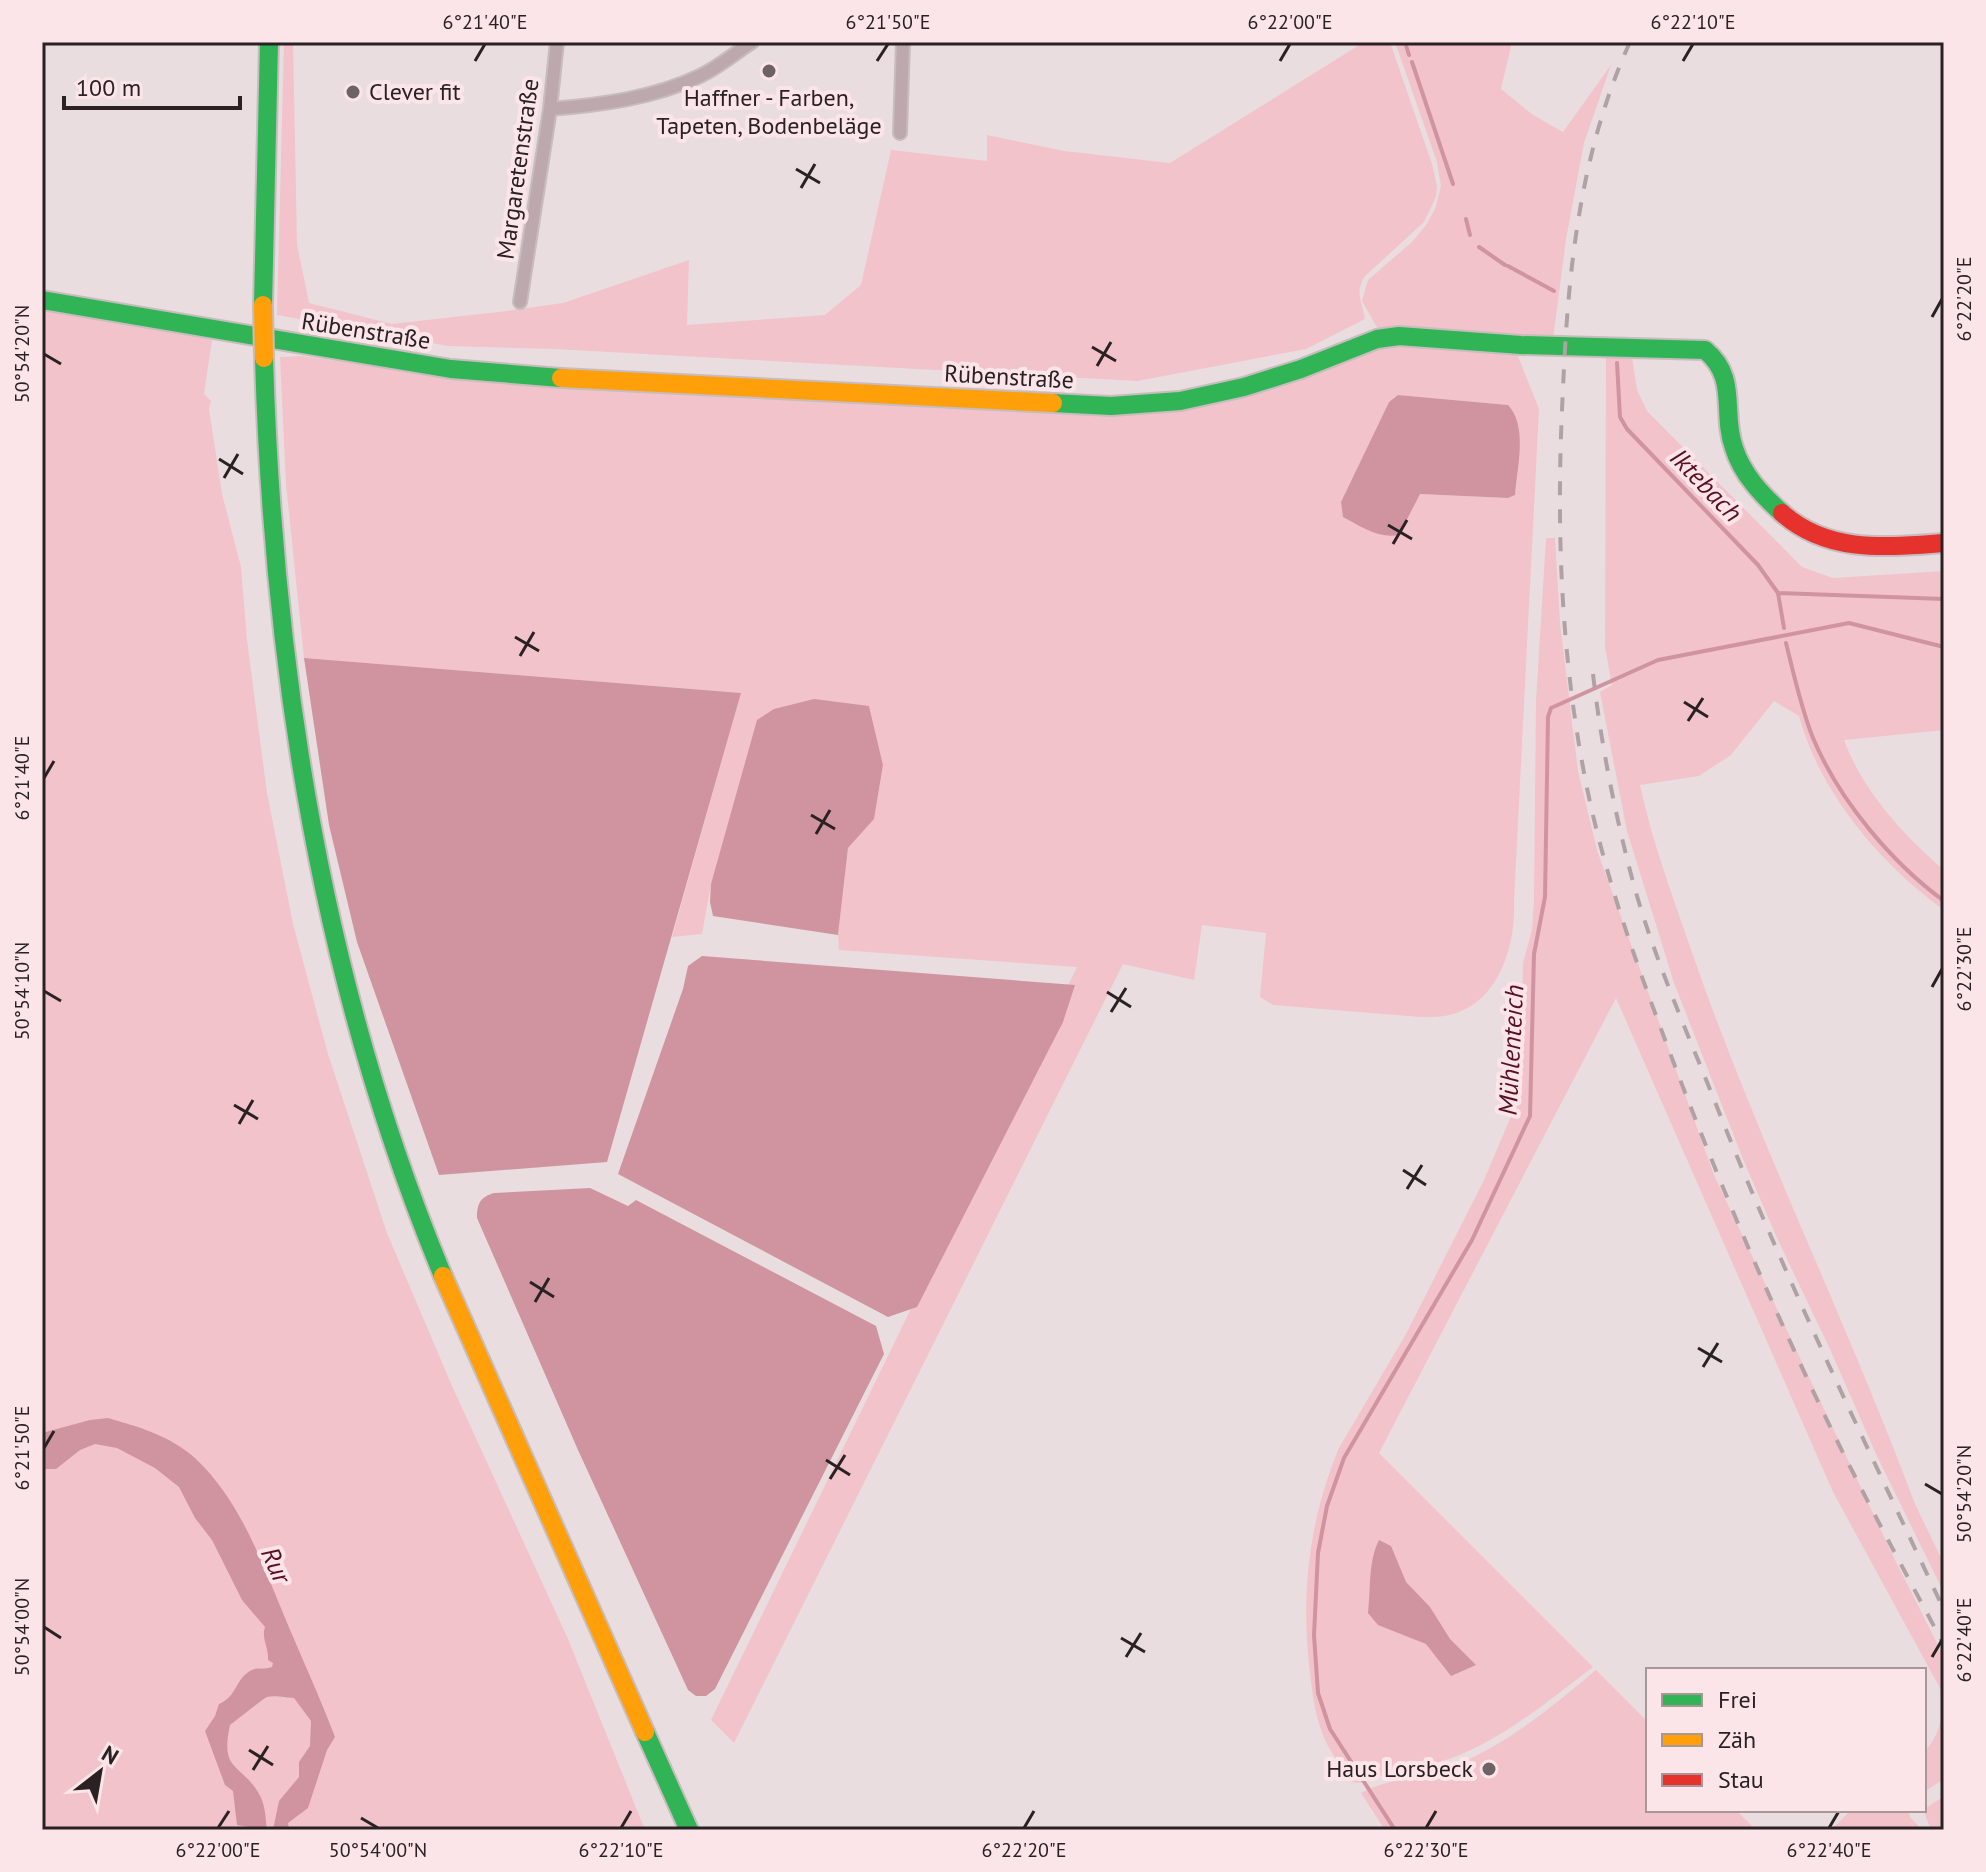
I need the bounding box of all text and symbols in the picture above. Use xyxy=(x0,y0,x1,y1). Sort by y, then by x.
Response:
text: 6°21'40"E xyxy=(443,9,527,35)
text: 6°21'50"E xyxy=(846,9,930,35)
text: 6°22'00"E xyxy=(1248,9,1332,35)
text: 6°22'10"E xyxy=(1651,9,1735,35)
scale bar xyxy=(64,60,240,110)
marker: Haffner - Farben, Tapeten, Bodenbeläge xyxy=(760,62,778,80)
text: 100 m xyxy=(76,72,141,103)
place label: Clever fit xyxy=(369,76,461,107)
street label: Margaretenstraße xyxy=(489,77,546,261)
place label: Haffner - Farben, Tapeten, Bodenbeläge xyxy=(656,82,882,141)
marker: Clever fit xyxy=(344,83,362,101)
text: 6°22'20"E xyxy=(1951,257,1977,341)
text: 50°54'20"N xyxy=(9,305,35,403)
street label: Rübenstraße xyxy=(299,305,433,356)
street label: Rübenstraße xyxy=(943,358,1075,395)
water label: Iktebach xyxy=(1663,441,1749,528)
text: 6°21'40"E xyxy=(9,736,35,820)
text: 6°22'30"E xyxy=(1951,927,1977,1011)
text: 50°54'10"N xyxy=(9,942,35,1040)
water label: Mühlenteich xyxy=(1491,984,1530,1116)
text: 6°21'50"E xyxy=(9,1406,35,1490)
text: 50°54'20"N xyxy=(1951,1445,1977,1543)
water label: Rur xyxy=(254,1542,299,1589)
text: 50°54'00"N xyxy=(9,1578,35,1676)
text: 6°22'40"E xyxy=(1951,1598,1977,1682)
legend xyxy=(1646,1668,1926,1812)
text: Frei xyxy=(1718,1684,1757,1715)
text: Zäh xyxy=(1718,1724,1756,1755)
north arrow xyxy=(60,1732,140,1812)
text: N xyxy=(97,1739,124,1771)
place label: Haus Lorsbeck xyxy=(1326,1753,1473,1784)
marker: Haus Lorsbeck xyxy=(1480,1760,1498,1778)
text: Stau xyxy=(1718,1764,1764,1795)
text: 6°22'00"E xyxy=(176,1837,260,1863)
text: 50°54'00"N xyxy=(329,1837,427,1863)
text: 6°22'10"E xyxy=(579,1837,663,1863)
text: 6°22'20"E xyxy=(982,1837,1066,1863)
text: 6°22'30"E xyxy=(1384,1837,1468,1863)
text: 6°22'40"E xyxy=(1787,1837,1871,1863)

